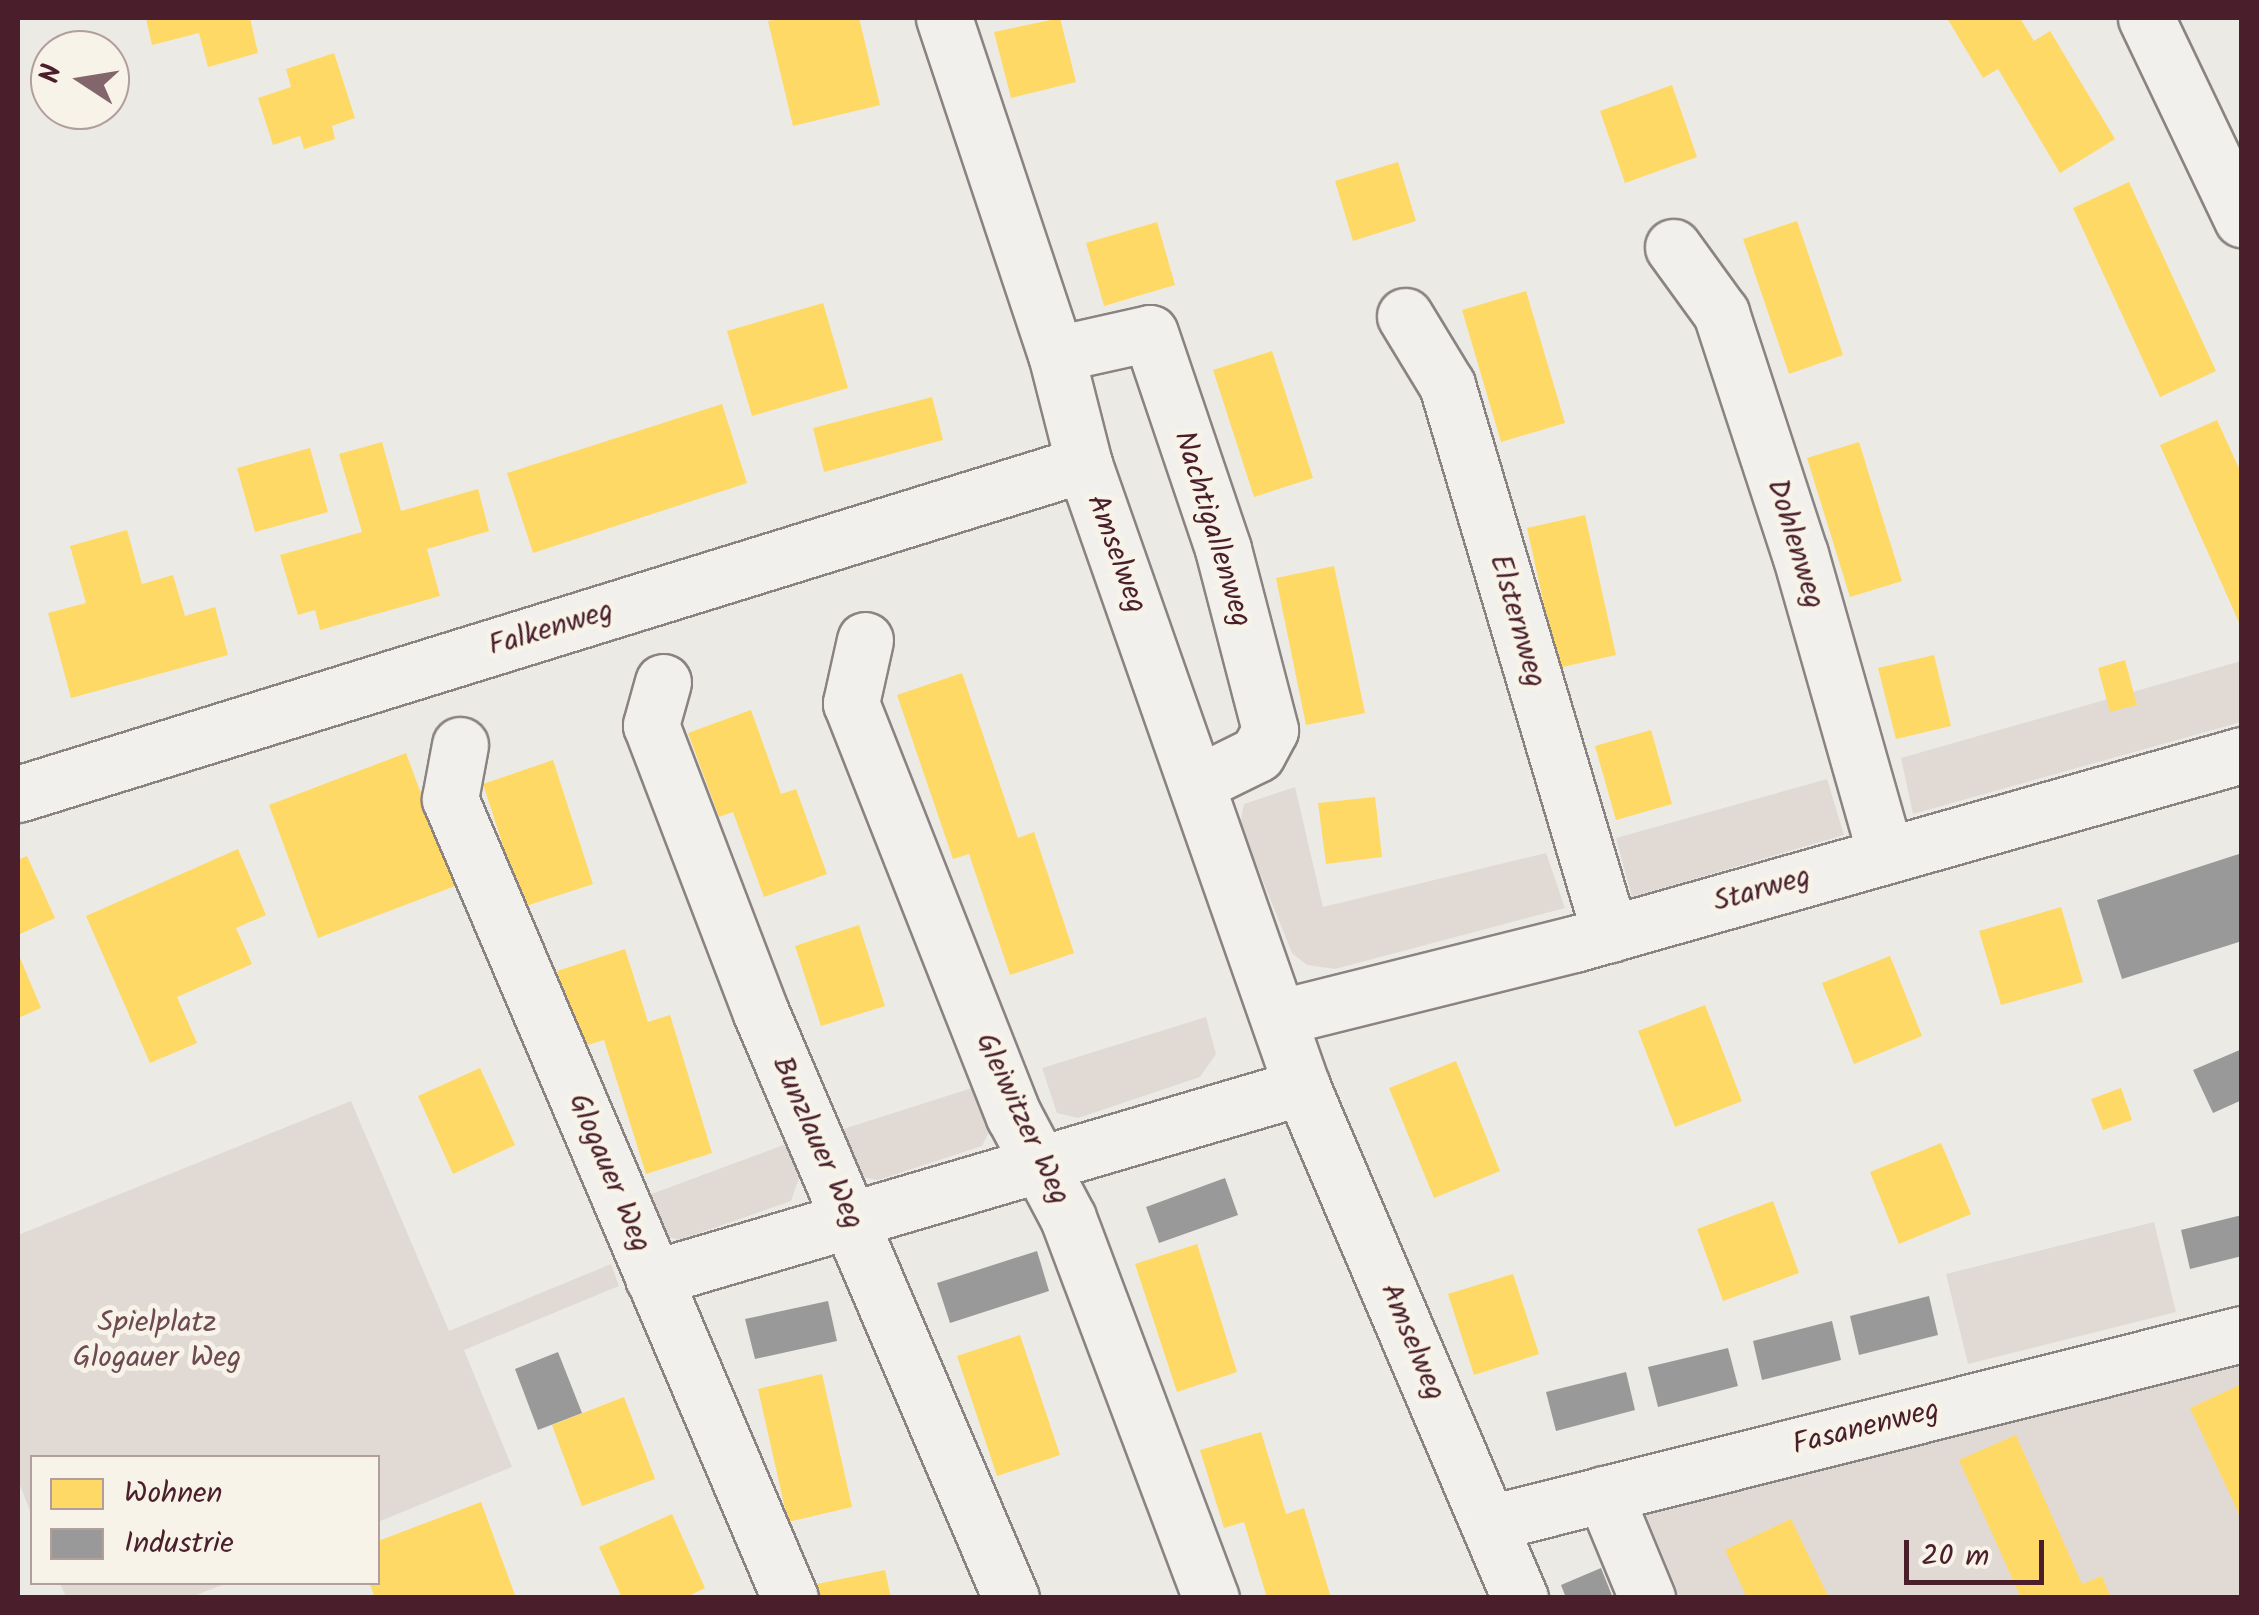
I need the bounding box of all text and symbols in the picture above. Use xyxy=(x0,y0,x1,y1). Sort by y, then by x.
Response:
north arrow xyxy=(30,30,130,130)
text: N xyxy=(28,61,76,87)
street label: Nachtigallenweg xyxy=(1165,427,1259,631)
street label: Dohlenweg xyxy=(1758,475,1832,613)
street label: Amselweg xyxy=(1078,490,1154,618)
street label: Elsternweg xyxy=(1481,550,1553,692)
street label: Falkenweg xyxy=(484,593,618,665)
street label: Starweg xyxy=(1709,859,1815,921)
street label: Gleiwitzer Weg xyxy=(967,1028,1077,1210)
street label: Bunzlauer Weg xyxy=(763,1051,871,1235)
street label: Glogauer Weg xyxy=(559,1088,659,1258)
street label: Amselweg xyxy=(1371,1278,1453,1406)
park label: Spielplatz Glogauer Weg xyxy=(73,1305,241,1376)
street label: Fasanenweg xyxy=(1789,1392,1943,1464)
legend xyxy=(30,1455,380,1585)
text: Wohnen xyxy=(124,1470,223,1518)
text: Industrie xyxy=(124,1520,234,1568)
scale bar xyxy=(1909,1520,2049,1582)
text: 20 m xyxy=(1921,1533,1989,1581)

